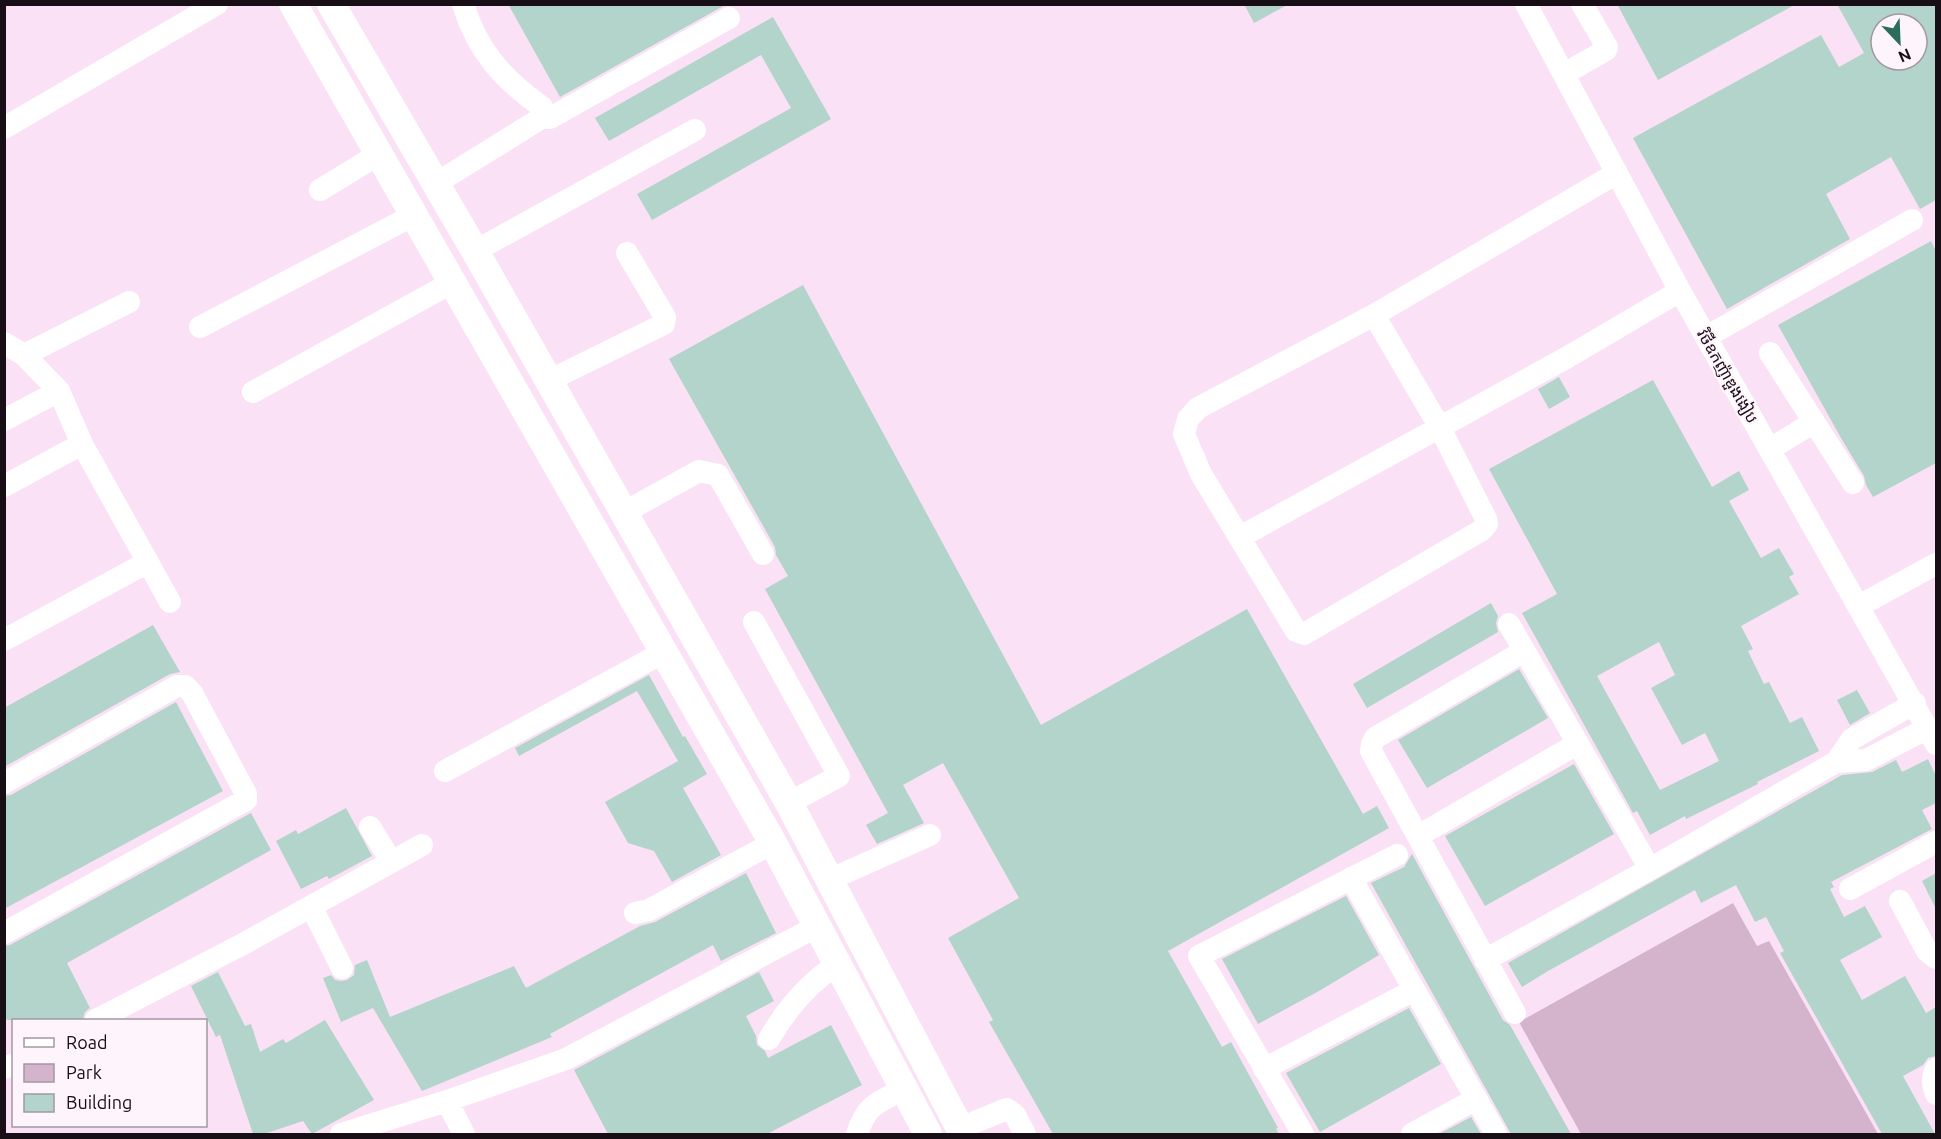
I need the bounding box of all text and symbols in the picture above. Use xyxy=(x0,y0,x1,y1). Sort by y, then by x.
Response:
north arrow xyxy=(1869,12,1929,72)
text: N xyxy=(1896,45,1914,66)
street label: វិថីឧកញ៉ាឌួងងៀប xyxy=(1692,324,1763,427)
legend xyxy=(12,1019,207,1127)
text: Road xyxy=(66,1032,108,1052)
text: Park xyxy=(66,1062,102,1082)
text: Building xyxy=(66,1092,132,1112)

